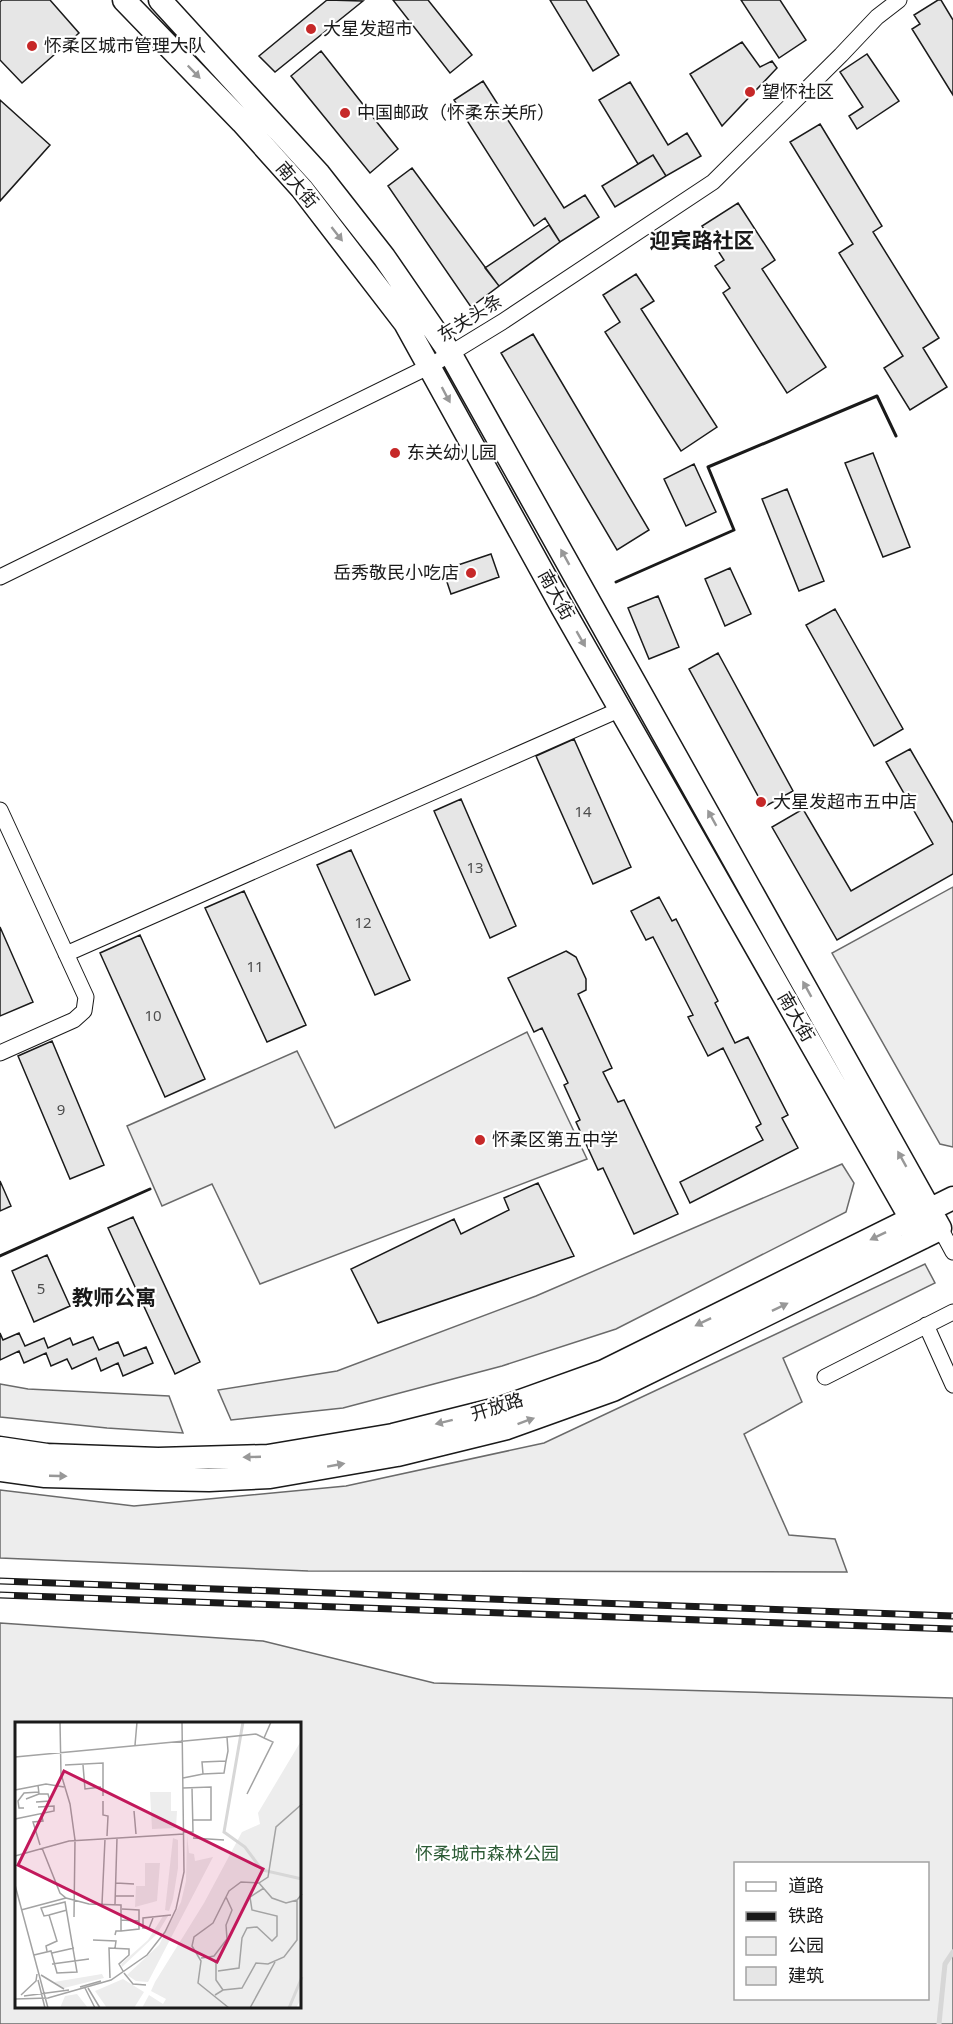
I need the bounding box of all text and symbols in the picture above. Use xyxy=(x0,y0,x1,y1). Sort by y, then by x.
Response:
place label: 大星发超市 xyxy=(323,16,413,40)
marker: 大星发超市 xyxy=(304,22,318,36)
place label: 怀柔区城市管理大队 xyxy=(44,33,206,57)
marker: 怀柔区城市管理大队 xyxy=(25,39,39,53)
one-way arrow xyxy=(186,65,200,79)
place label: 望怀社区 xyxy=(762,79,834,103)
marker: 望怀社区 xyxy=(743,85,757,99)
place label: 中国邮政（怀柔东关所） xyxy=(357,100,555,124)
marker: 中国邮政（怀柔东关所） xyxy=(338,106,352,120)
street label: 南大街 xyxy=(271,156,324,213)
one-way arrow xyxy=(330,226,342,241)
district label: 迎宾路社区 xyxy=(650,226,755,254)
street label: 东关头条 xyxy=(433,288,506,346)
one-way arrow xyxy=(441,387,451,404)
place label: 东关幼儿园 xyxy=(407,440,497,464)
marker: 东关幼儿园 xyxy=(388,446,402,460)
one-way arrow xyxy=(560,548,570,565)
place label: 岳秀敬民小吃店 xyxy=(333,560,459,584)
street label: 南大街 xyxy=(533,565,580,624)
marker: 岳秀敬民小吃店 xyxy=(464,566,478,580)
one-way arrow xyxy=(575,631,586,647)
place label: 大星发超市五中店 xyxy=(773,789,917,813)
marker: 大星发超市五中店 xyxy=(754,795,768,809)
house number: 14 xyxy=(574,801,592,821)
one-way arrow xyxy=(707,810,717,827)
house number: 13 xyxy=(466,857,484,877)
house number: 12 xyxy=(354,912,372,932)
house number: 11 xyxy=(246,956,264,976)
one-way arrow xyxy=(802,980,812,997)
street label: 南大街 xyxy=(773,987,821,1046)
house number: 10 xyxy=(144,1005,162,1025)
house number: 9 xyxy=(57,1099,65,1119)
place label: 怀柔区第五中学 xyxy=(492,1127,618,1151)
marker: 怀柔区第五中学 xyxy=(473,1133,487,1147)
one-way arrow xyxy=(897,1150,907,1167)
one-way arrow xyxy=(869,1230,887,1240)
house number: 5 xyxy=(37,1278,45,1298)
district label: 教师公寓 xyxy=(72,1283,156,1311)
one-way arrow xyxy=(771,1303,789,1313)
one-way arrow xyxy=(695,1317,712,1327)
street label: 开放路 xyxy=(467,1387,526,1425)
one-way arrow xyxy=(517,1416,535,1426)
one-way arrow xyxy=(434,1418,452,1427)
one-way arrow xyxy=(242,1452,261,1461)
one-way arrow xyxy=(327,1461,346,1470)
one-way arrow xyxy=(49,1472,68,1481)
inset map xyxy=(15,1722,302,2009)
park label: 怀柔城市森林公园 xyxy=(415,1841,559,1865)
legend xyxy=(734,1862,929,2000)
text: 道路 xyxy=(788,1873,824,1897)
text: 铁路 xyxy=(788,1903,824,1927)
text: 公园 xyxy=(788,1933,824,1957)
text: 建筑 xyxy=(788,1963,824,1987)

